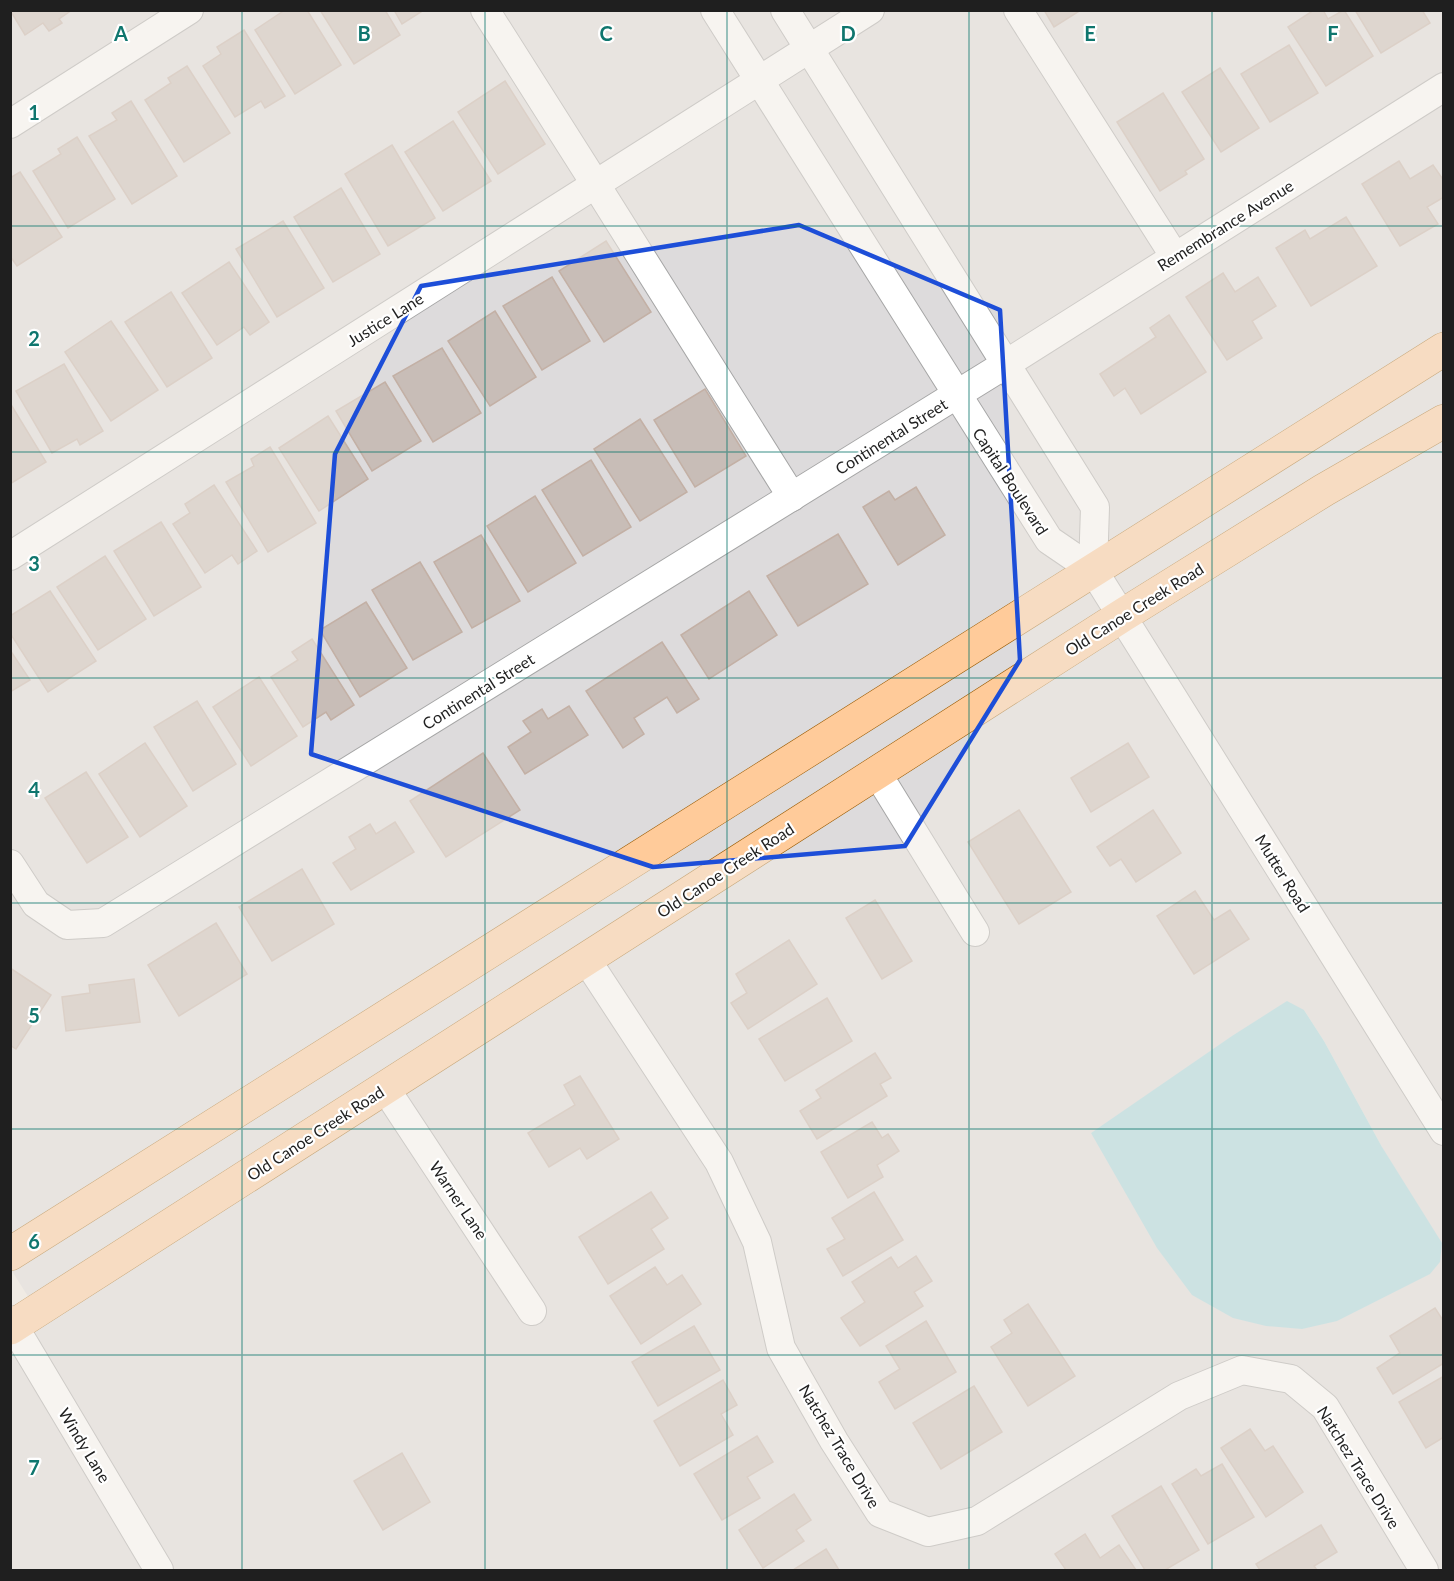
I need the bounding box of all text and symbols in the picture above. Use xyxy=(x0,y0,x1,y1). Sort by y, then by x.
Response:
text: A xyxy=(113,21,128,45)
text: B xyxy=(357,21,371,45)
text: C xyxy=(599,21,613,45)
text: D xyxy=(840,21,856,45)
text: E xyxy=(1084,21,1096,45)
text: F xyxy=(1327,21,1339,45)
text: 1 xyxy=(28,100,40,124)
street label: Remembrance Avenue xyxy=(1154,175,1296,275)
street label: Justice Lane xyxy=(344,288,426,350)
text: 2 xyxy=(28,326,40,350)
street label: Continental Street xyxy=(832,394,951,478)
street label: Capital Boulevard xyxy=(969,424,1053,538)
text: 3 xyxy=(28,551,40,575)
street label: Old Canoe Creek Road xyxy=(1061,559,1207,659)
street label: Continental Street xyxy=(419,649,538,733)
text: 4 xyxy=(28,777,40,801)
street label: Old Canoe Creek Road xyxy=(653,819,797,921)
street label: Mutter Road xyxy=(1252,831,1314,915)
text: 5 xyxy=(28,1003,40,1027)
street label: Old Canoe Creek Road xyxy=(243,1082,387,1184)
street label: Warner Lane xyxy=(426,1157,492,1243)
text: 6 xyxy=(28,1229,40,1253)
street label: Natchez Trace Drive xyxy=(796,1381,884,1511)
street label: Natchez Trace Drive xyxy=(1314,1402,1404,1532)
street label: Windy Lane xyxy=(55,1404,115,1486)
text: 7 xyxy=(28,1455,40,1479)

